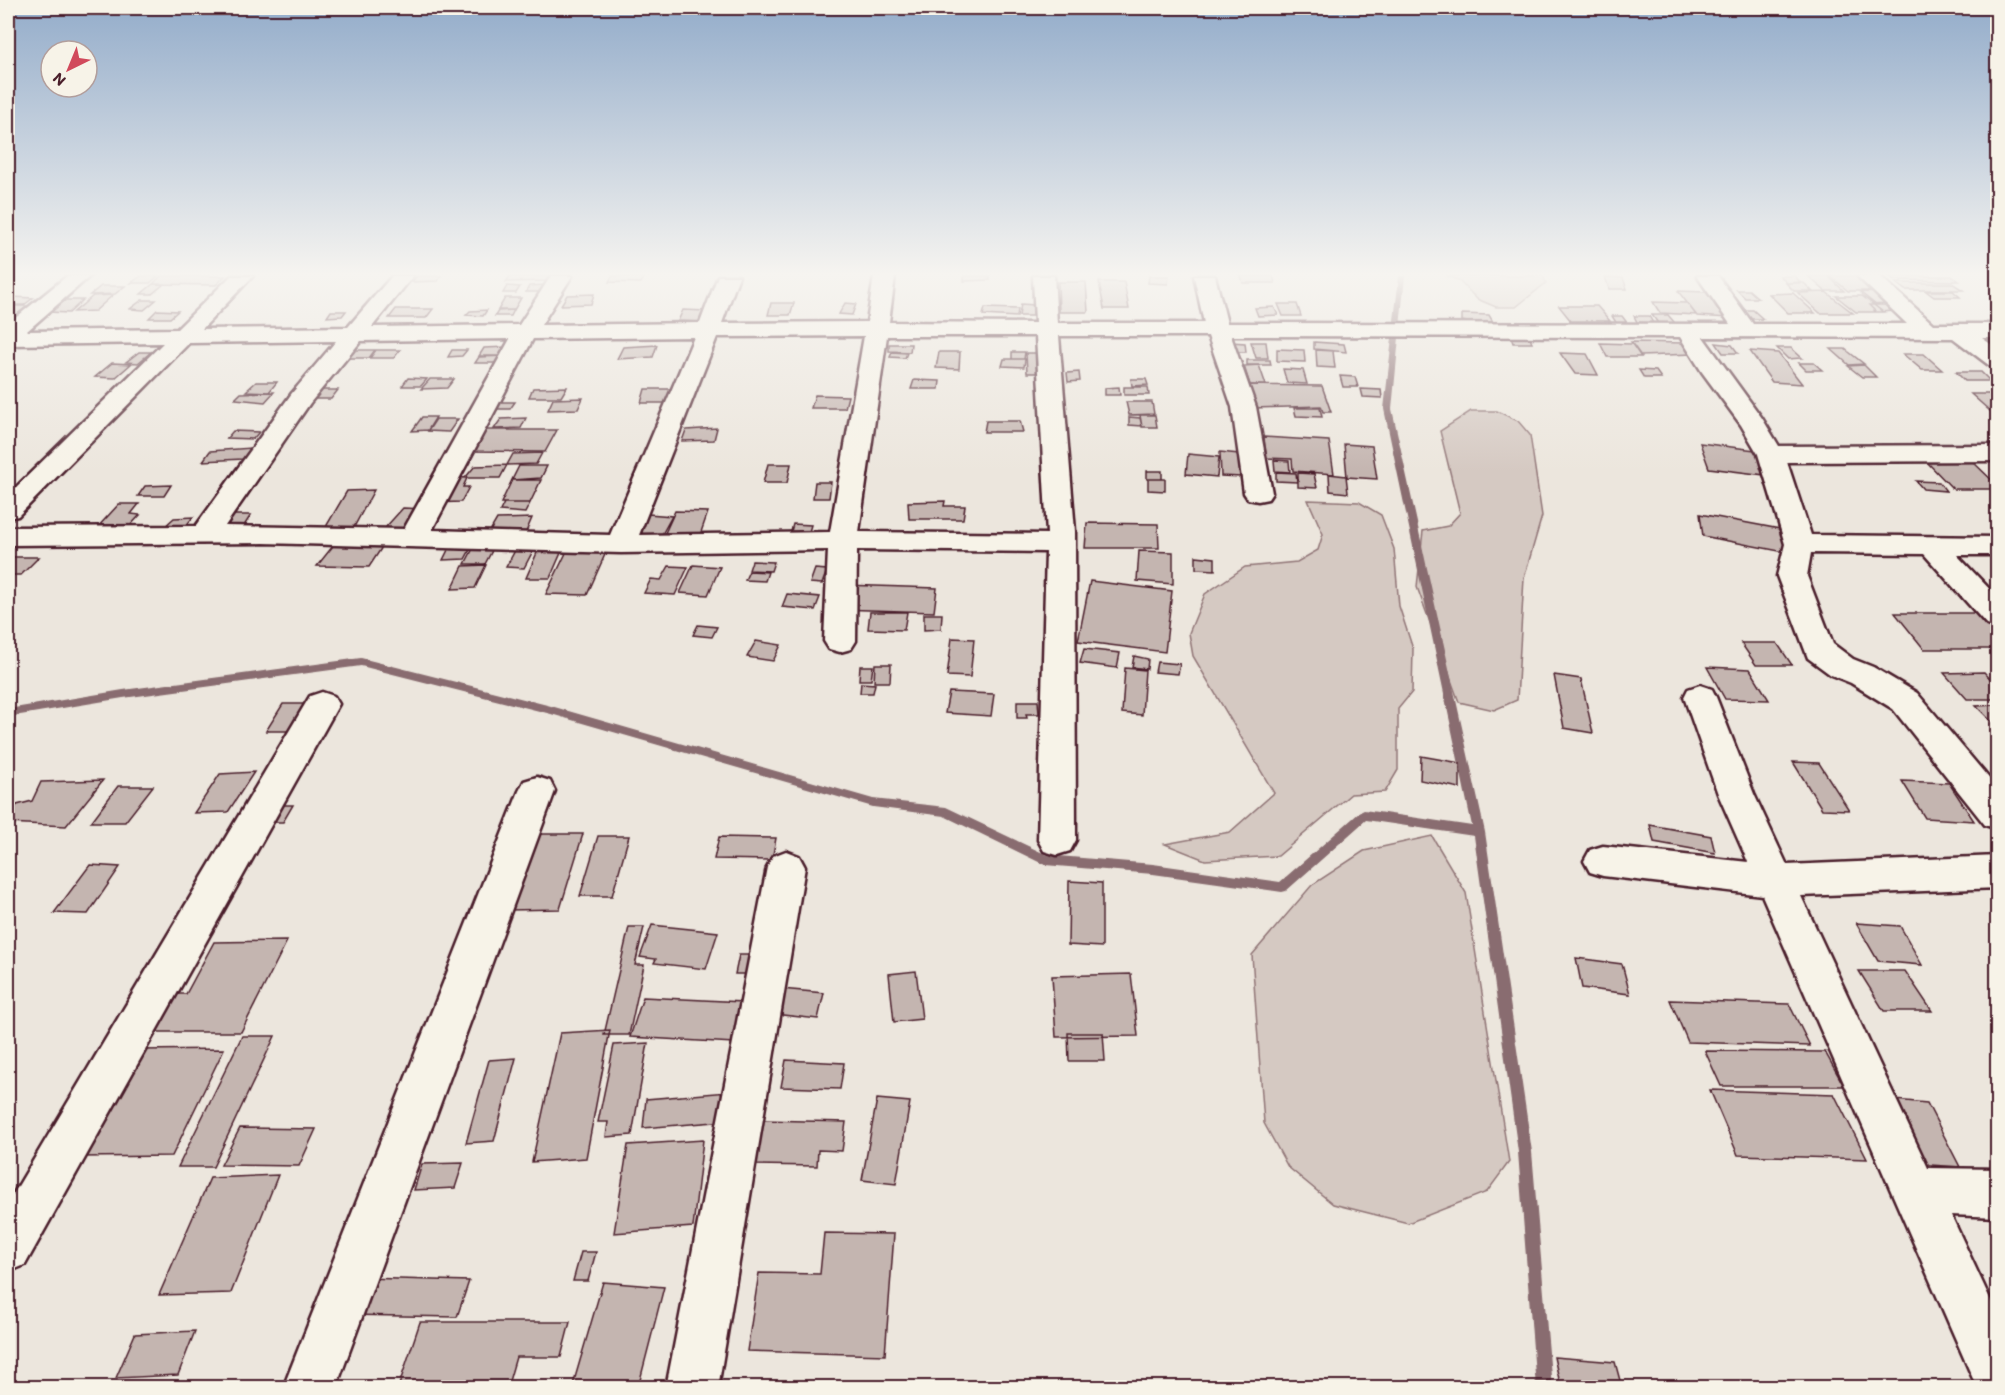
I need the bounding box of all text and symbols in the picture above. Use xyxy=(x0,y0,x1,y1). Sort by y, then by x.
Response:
north arrow xyxy=(39,39,99,99)
text: N xyxy=(49,69,70,90)

